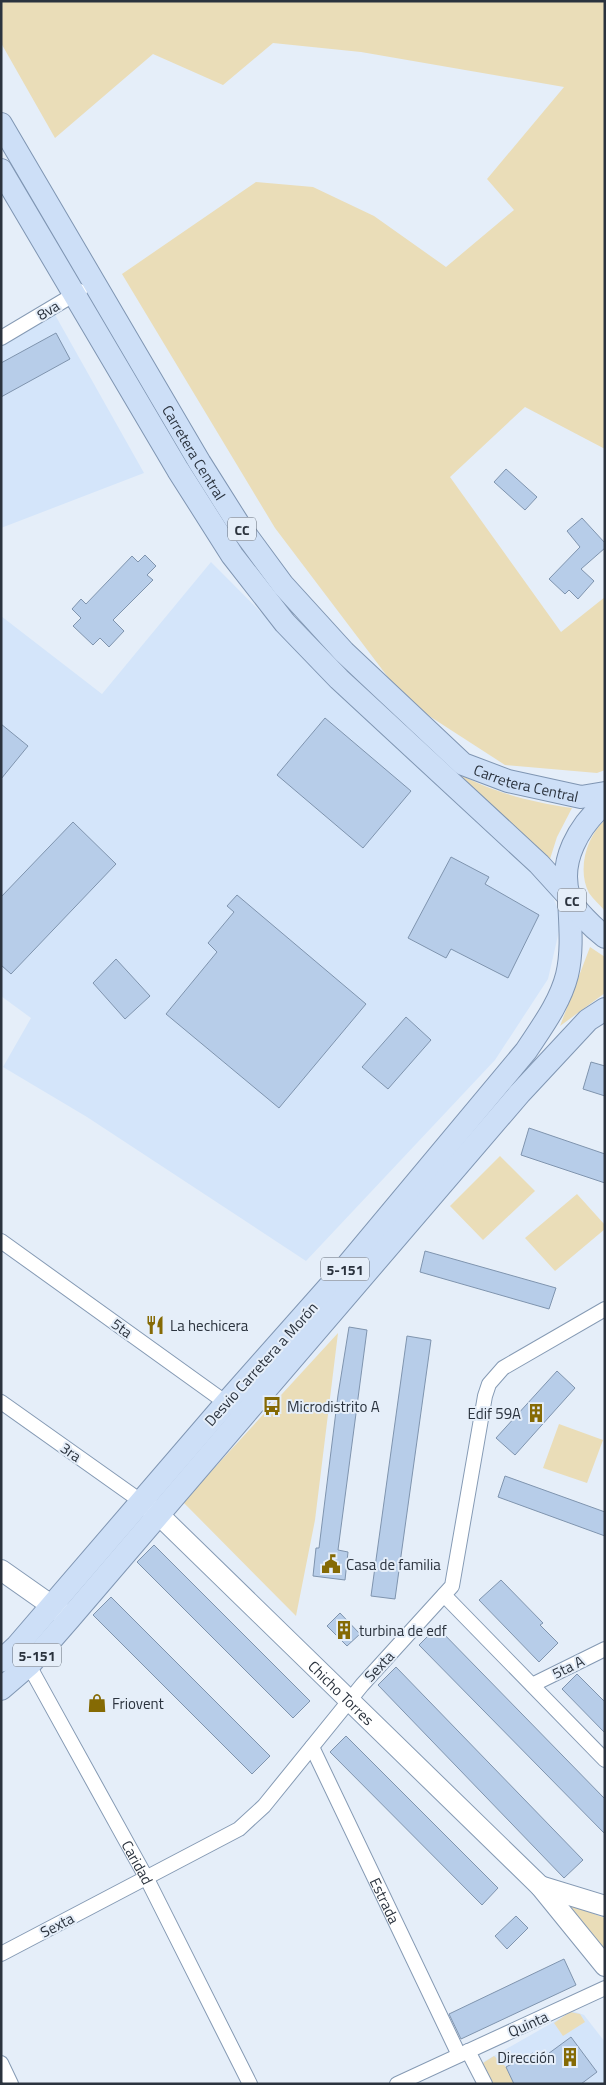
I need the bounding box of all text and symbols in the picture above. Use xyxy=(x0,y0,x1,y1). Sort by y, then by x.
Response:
street label: 8va xyxy=(32,294,64,326)
street label: Carretera Central xyxy=(157,400,232,504)
road number: CC xyxy=(228,518,256,540)
street label: Carretera Central xyxy=(471,758,581,808)
road number: CC xyxy=(558,888,586,912)
road number: 5-151 xyxy=(321,1258,369,1280)
street label: Desvio Carretera a Morón xyxy=(199,1297,323,1431)
street label: 5ta xyxy=(107,1312,138,1344)
restaurant icon: La hechicera xyxy=(144,1314,166,1336)
place label: La hechicera xyxy=(170,1314,249,1337)
bus stop icon: Microdistrito A xyxy=(261,1395,283,1417)
place label: Microdistrito A xyxy=(287,1395,380,1418)
place label: Edif 59A xyxy=(468,1402,521,1425)
building icon: Edif 59A xyxy=(525,1402,547,1424)
street label: 3ra xyxy=(56,1437,87,1468)
public building icon: Casa de familia xyxy=(320,1553,342,1575)
place label: Casa de familia xyxy=(346,1553,441,1576)
building icon: turbina de edf xyxy=(333,1619,355,1641)
place label: turbina de edf xyxy=(359,1619,447,1642)
road number: 5-151 xyxy=(13,1644,61,1666)
street label: Sexta xyxy=(359,1645,400,1687)
street label: 5ta A xyxy=(548,1649,588,1685)
street label: Chicho Torres xyxy=(303,1655,380,1730)
shop icon: Friovent xyxy=(86,1692,108,1714)
place label: Friovent xyxy=(112,1692,165,1715)
street label: Caridad xyxy=(116,1836,159,1888)
street label: Estrada xyxy=(364,1873,406,1928)
street label: Sexta xyxy=(36,1907,78,1943)
street label: Quinta xyxy=(504,2005,552,2043)
place label: Dirección xyxy=(497,2046,555,2069)
building icon: Dirección xyxy=(559,2046,581,2068)

